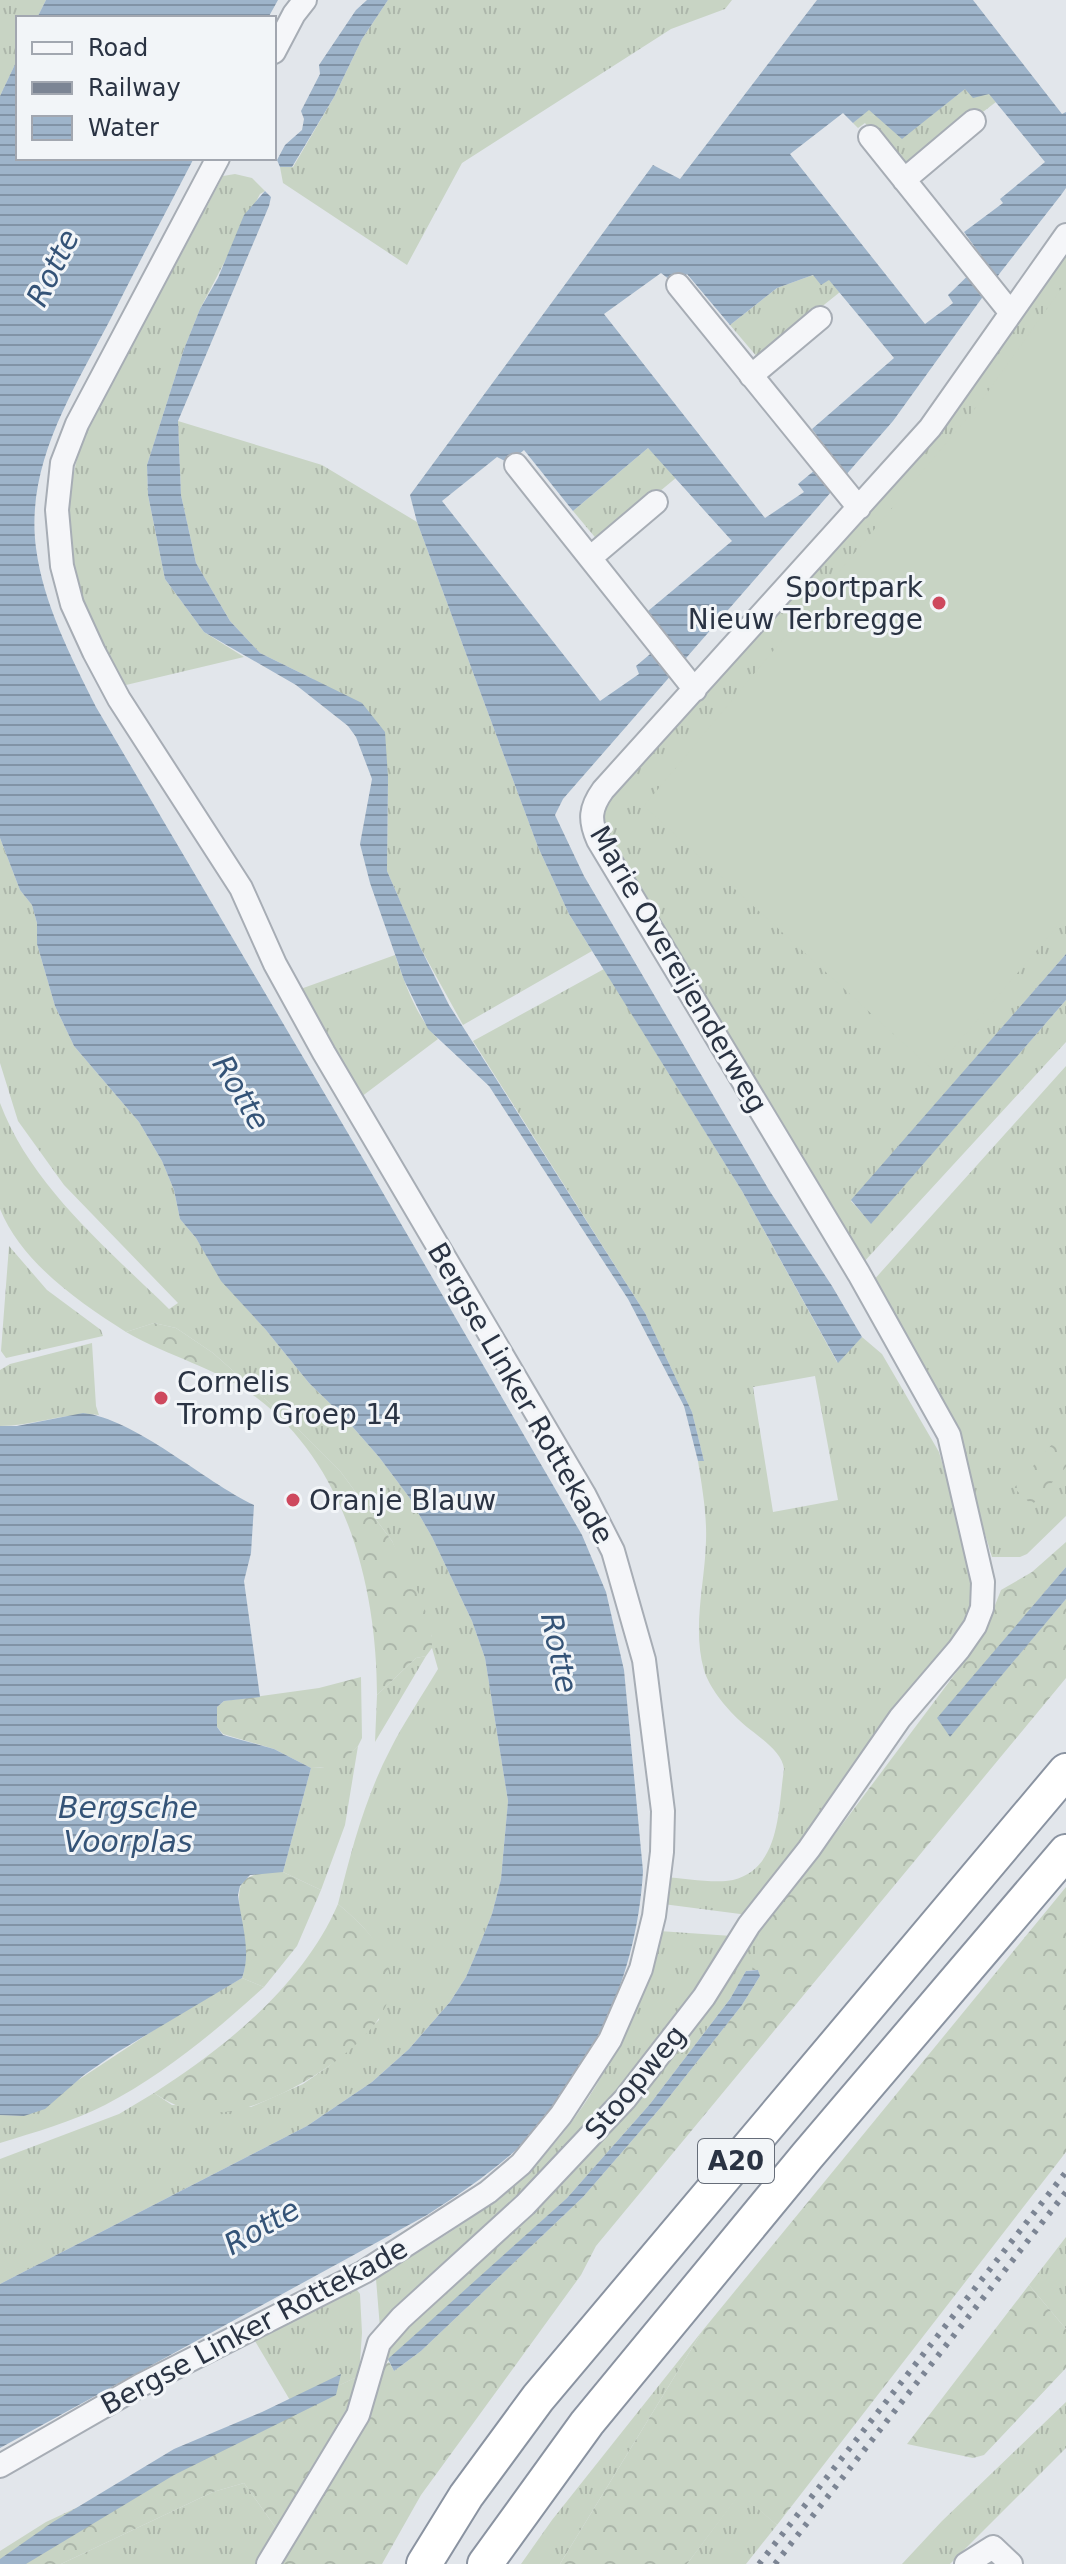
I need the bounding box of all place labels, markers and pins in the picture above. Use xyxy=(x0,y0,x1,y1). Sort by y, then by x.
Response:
place label: Sportpark Nieuw Terbregge xyxy=(688,571,924,636)
marker: Sportpark Nieuw Terbregge xyxy=(930,594,948,612)
place label: Cornelis Tromp Groep 14 xyxy=(176,1366,401,1431)
marker: Cornelis Tromp Groep 14 xyxy=(152,1389,170,1407)
place label: Oranje Blauw xyxy=(309,1484,496,1517)
marker: Oranje Blauw xyxy=(284,1491,302,1509)

